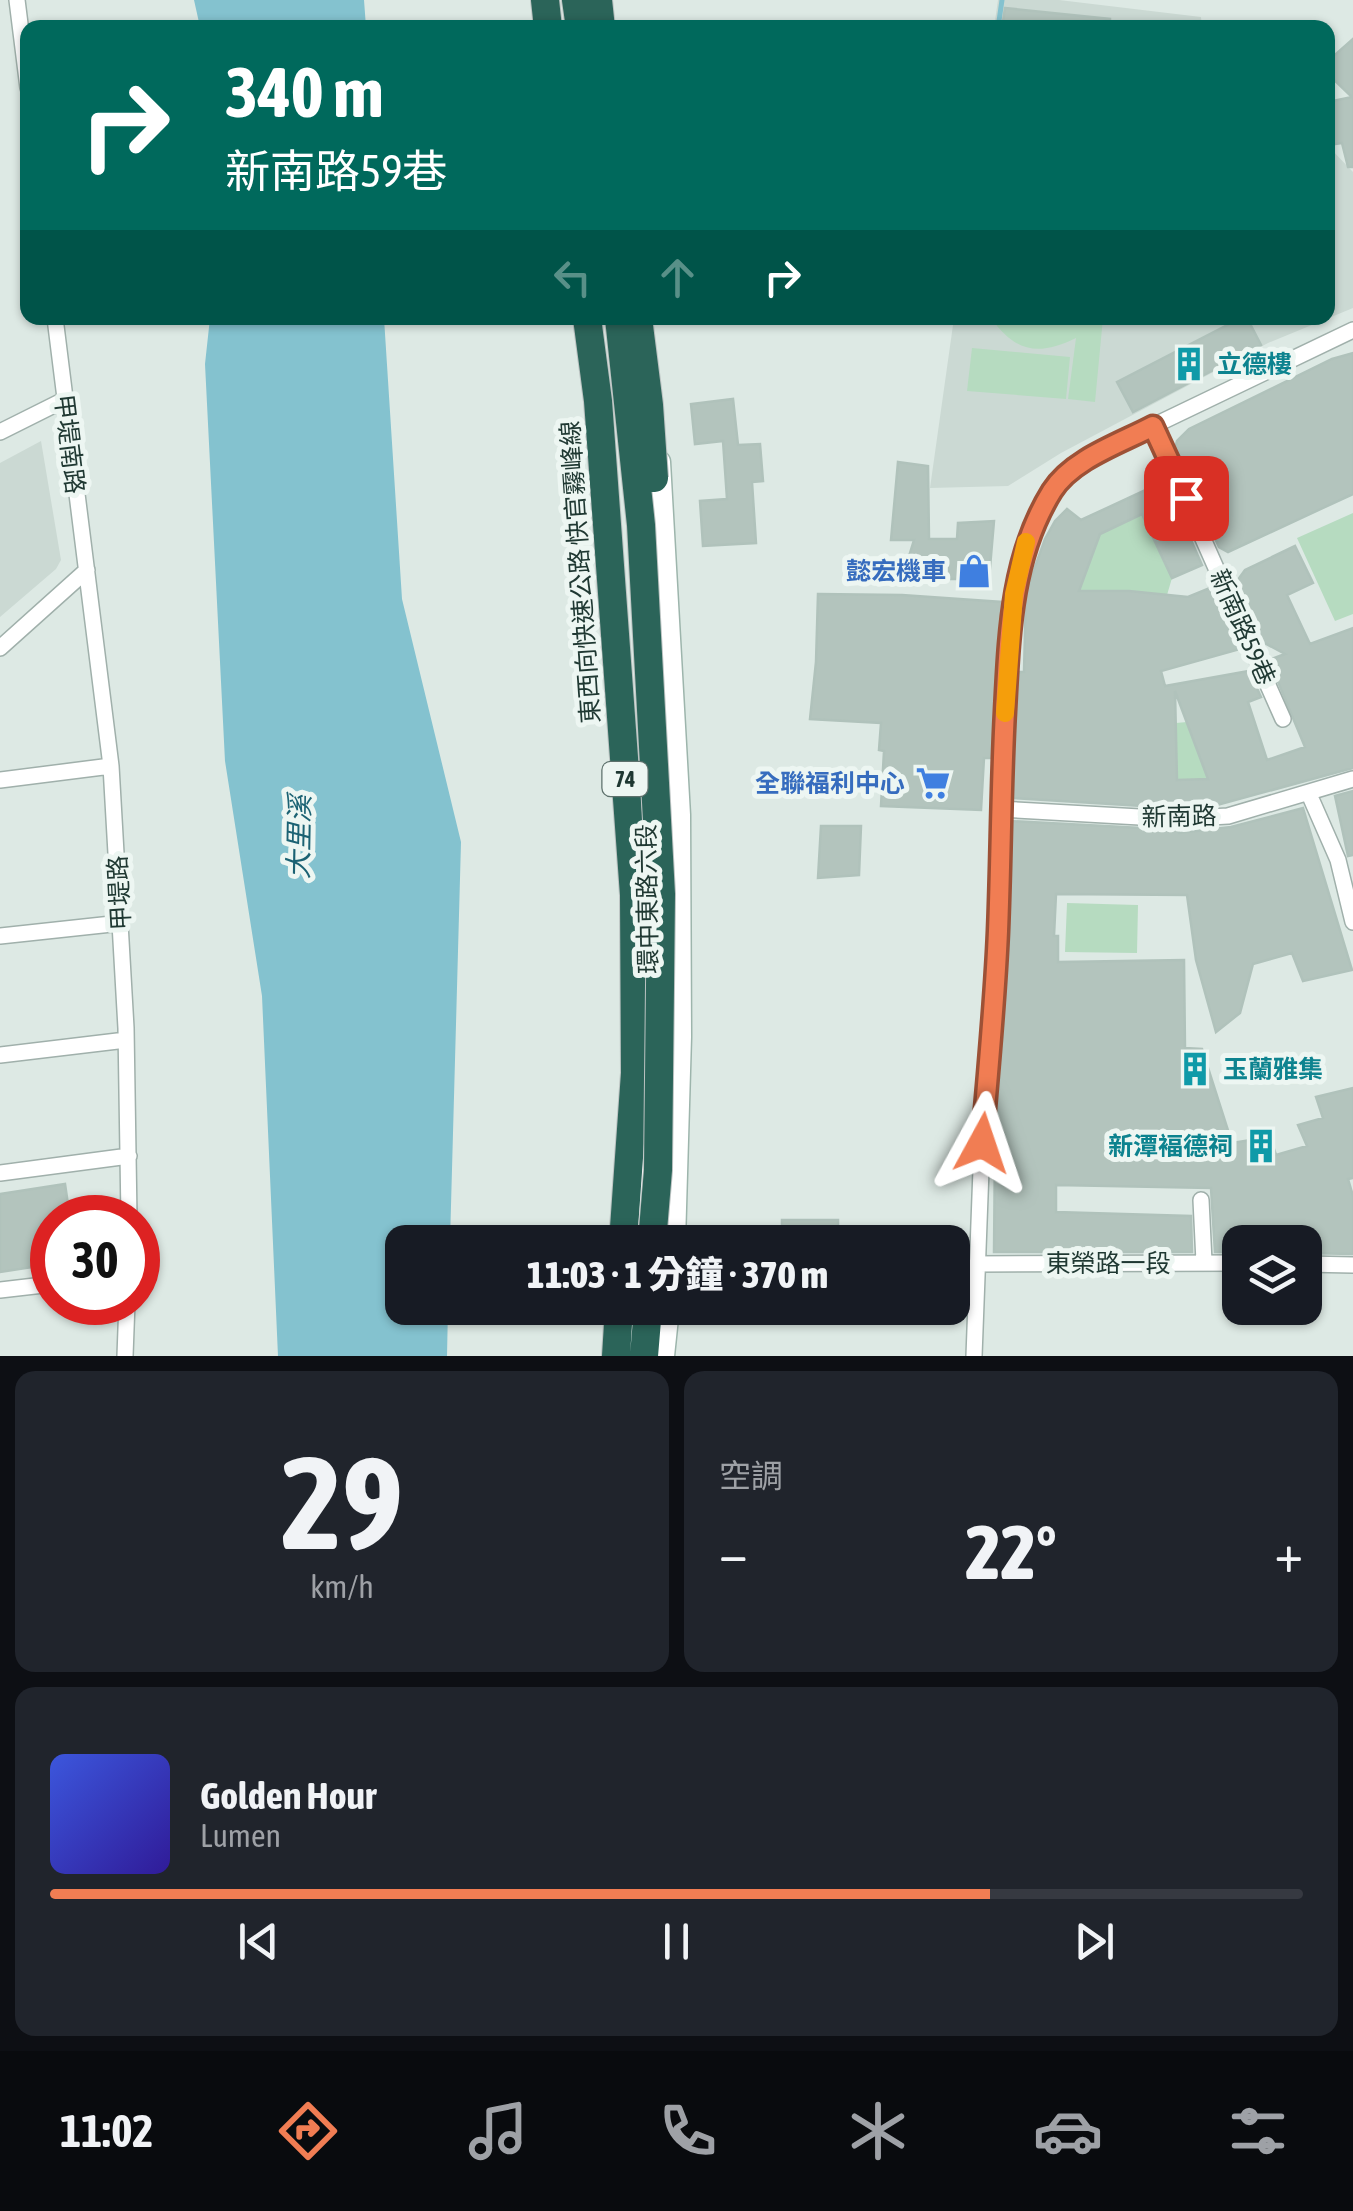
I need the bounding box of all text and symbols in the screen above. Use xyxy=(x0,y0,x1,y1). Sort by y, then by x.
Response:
text: 340 m xyxy=(225,52,384,132)
icon: right xyxy=(60,60,190,190)
text: 新南路59巷 xyxy=(225,145,447,197)
icon: left xyxy=(545,250,600,305)
icon: ahead xyxy=(650,250,705,305)
icon: right xyxy=(755,250,810,305)
building icon: 立德樓 xyxy=(1170,345,1208,383)
place label: 立德樓 xyxy=(1217,350,1292,378)
street label: 甲堤南路 xyxy=(50,393,90,495)
street label: 東西向快速公路 快官霧峰線 xyxy=(555,420,605,724)
pin xyxy=(1144,456,1229,541)
icon: arrive xyxy=(1159,471,1214,526)
shop icon: 懿宏機車 xyxy=(955,552,993,590)
place label: 懿宏機車 xyxy=(846,557,946,585)
street label: 新南路59巷 xyxy=(1205,565,1281,689)
road number: 74 xyxy=(602,762,648,796)
supermarket icon: 全聯福利中心 xyxy=(914,764,952,802)
place label: 全聯福利中心 xyxy=(755,769,905,797)
water label: 大里溪 xyxy=(282,791,316,879)
street label: 新南路 xyxy=(1141,801,1217,831)
street label: 環中東路六段 xyxy=(632,824,662,974)
street label: 甲堤路 xyxy=(103,855,135,931)
building icon: 玉蘭雅集 xyxy=(1176,1050,1214,1088)
place label: 玉蘭雅集 xyxy=(1223,1055,1323,1083)
position arrow xyxy=(930,1091,1034,1195)
building icon: 新潭褔德祠 xyxy=(1242,1127,1280,1165)
place label: 新潭褔德祠 xyxy=(1108,1132,1233,1160)
speed limit sign: 30 xyxy=(30,1195,160,1325)
map controls xyxy=(1222,1225,1322,1325)
button: layers xyxy=(1222,1225,1322,1325)
street label: 東榮路一段 xyxy=(1045,1249,1171,1277)
text: 11:03 · 1 分鐘 · 370 m xyxy=(527,1253,828,1296)
text: 29 xyxy=(281,1428,403,1577)
text: 空調 xyxy=(719,1457,783,1494)
text: 22° xyxy=(965,1509,1057,1595)
text: − xyxy=(719,1521,748,1584)
text: + xyxy=(1274,1521,1303,1584)
text: km/h xyxy=(310,1568,374,1605)
text: Golden Hour xyxy=(200,1774,376,1817)
text: Lumen xyxy=(200,1817,281,1854)
icon: previous xyxy=(231,1914,286,1969)
icon: pause xyxy=(649,1914,704,1969)
icon: next xyxy=(1067,1914,1122,1969)
icon: directions xyxy=(273,2096,343,2166)
icon: music xyxy=(463,2096,533,2166)
icon: phone xyxy=(653,2096,723,2166)
icon: climate xyxy=(843,2096,913,2166)
icon: car xyxy=(1033,2096,1103,2166)
icon: filters xyxy=(1223,2096,1293,2166)
text: 11:02 xyxy=(60,2105,153,2157)

